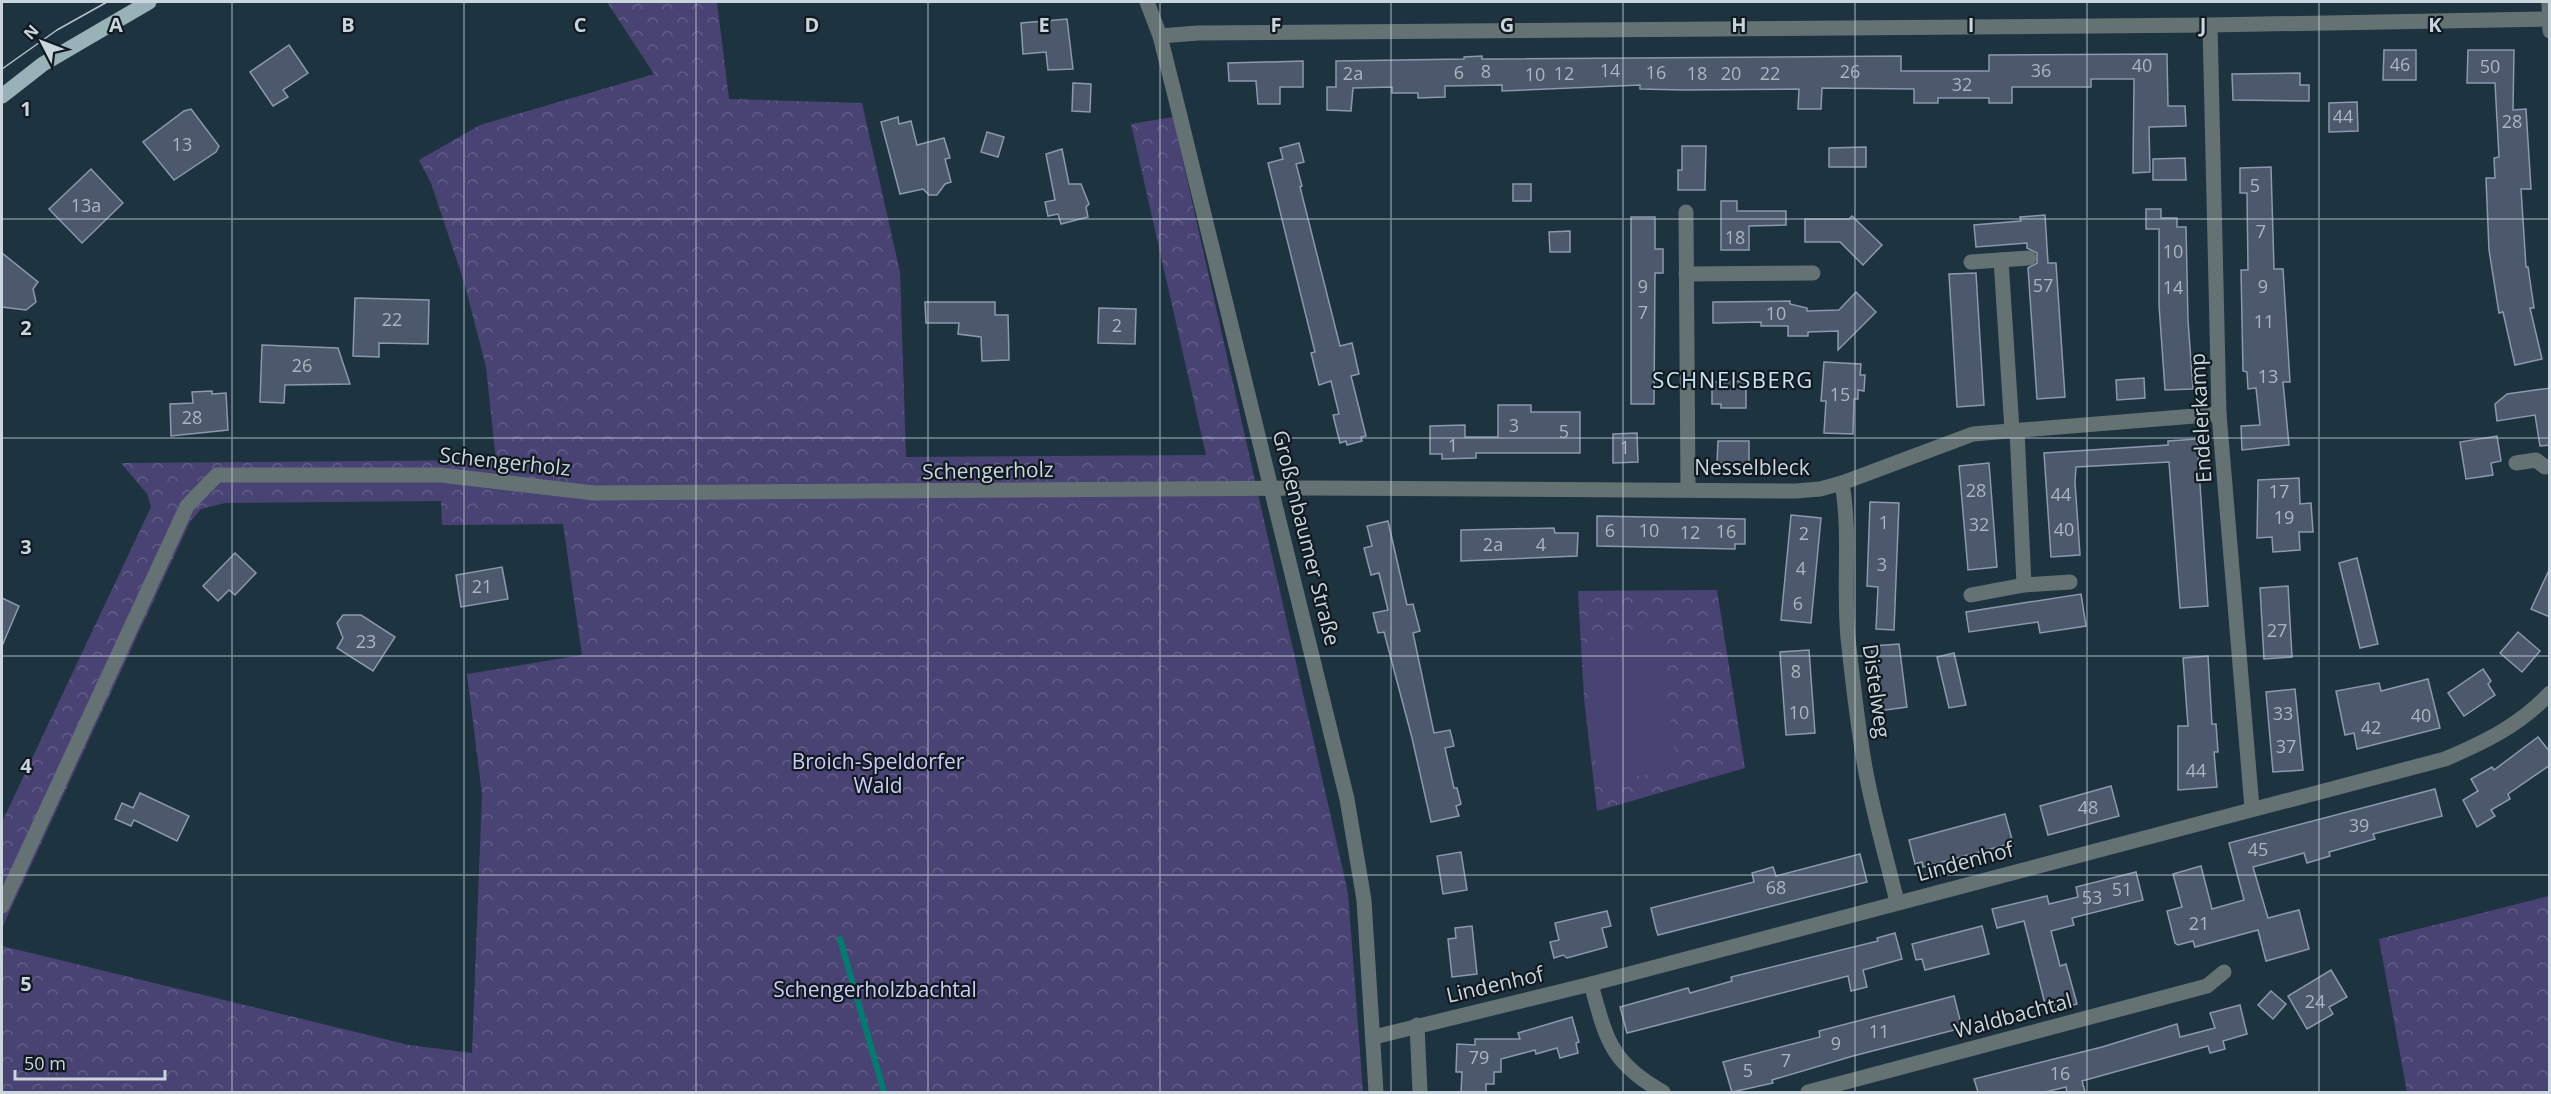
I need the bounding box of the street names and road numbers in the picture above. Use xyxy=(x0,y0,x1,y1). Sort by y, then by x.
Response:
street label: Endelerkamp xyxy=(2183,352,2217,484)
street label: Großenbaumer Straße xyxy=(1267,427,1347,648)
street label: Schengerholz xyxy=(438,440,572,482)
street label: Nesselbleck xyxy=(1694,453,1810,481)
street label: Schengerholz xyxy=(922,455,1054,485)
street label: Distelweg xyxy=(1857,642,1897,740)
street label: Lindenhof xyxy=(1913,834,2018,887)
street label: Lindenhof xyxy=(1443,959,1548,1009)
street label: Waldbachtal xyxy=(1951,986,2075,1044)

